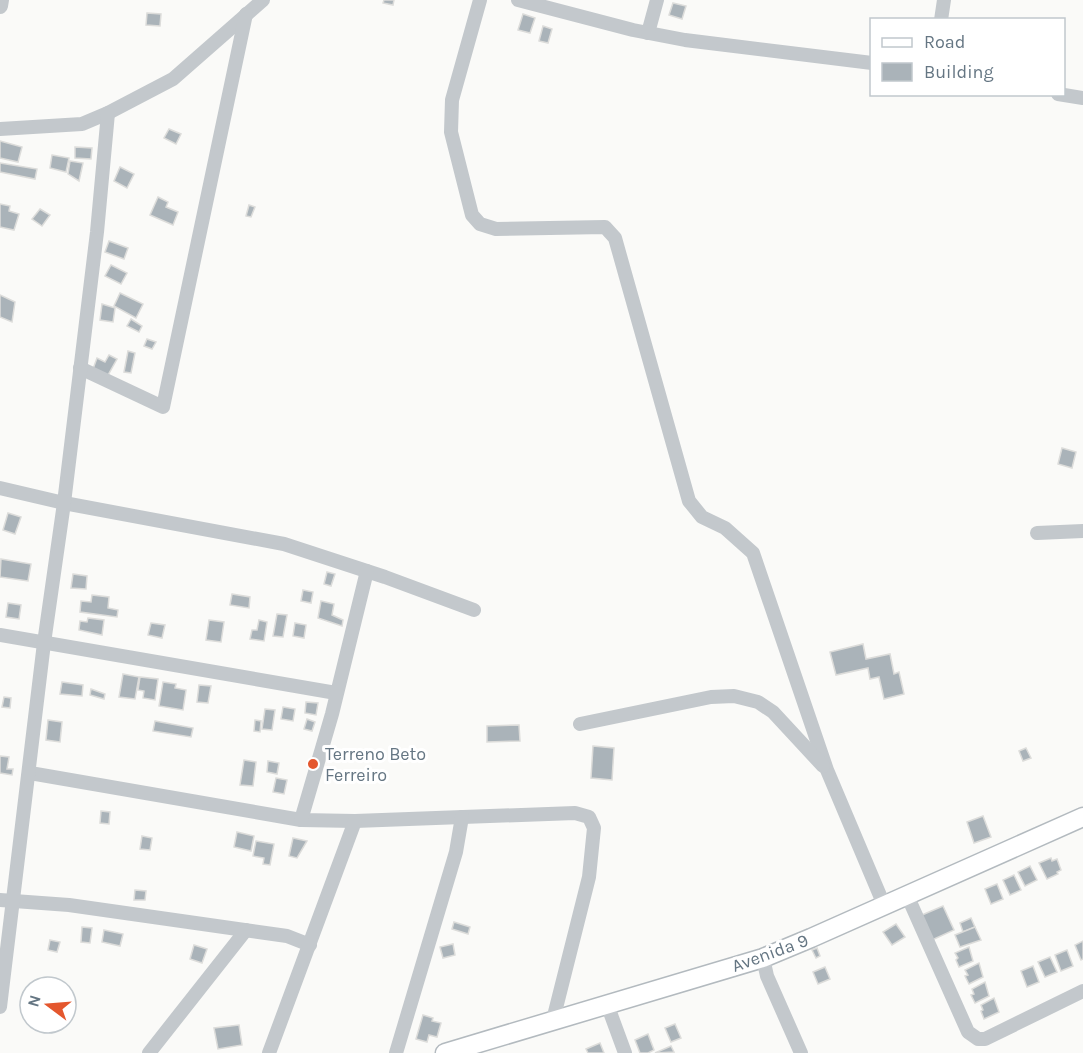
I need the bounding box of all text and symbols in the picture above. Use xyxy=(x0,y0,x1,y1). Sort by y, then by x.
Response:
legend xyxy=(870,18,1065,96)
text: Road xyxy=(924,31,965,53)
text: Building xyxy=(924,61,994,83)
place label: Terreno Beto Ferreiro xyxy=(325,743,426,786)
marker: Terreno Beto Ferreiro xyxy=(306,757,320,771)
street label: Avenida 9 xyxy=(729,929,811,977)
north arrow xyxy=(18,975,78,1035)
text: N xyxy=(23,993,45,1009)

